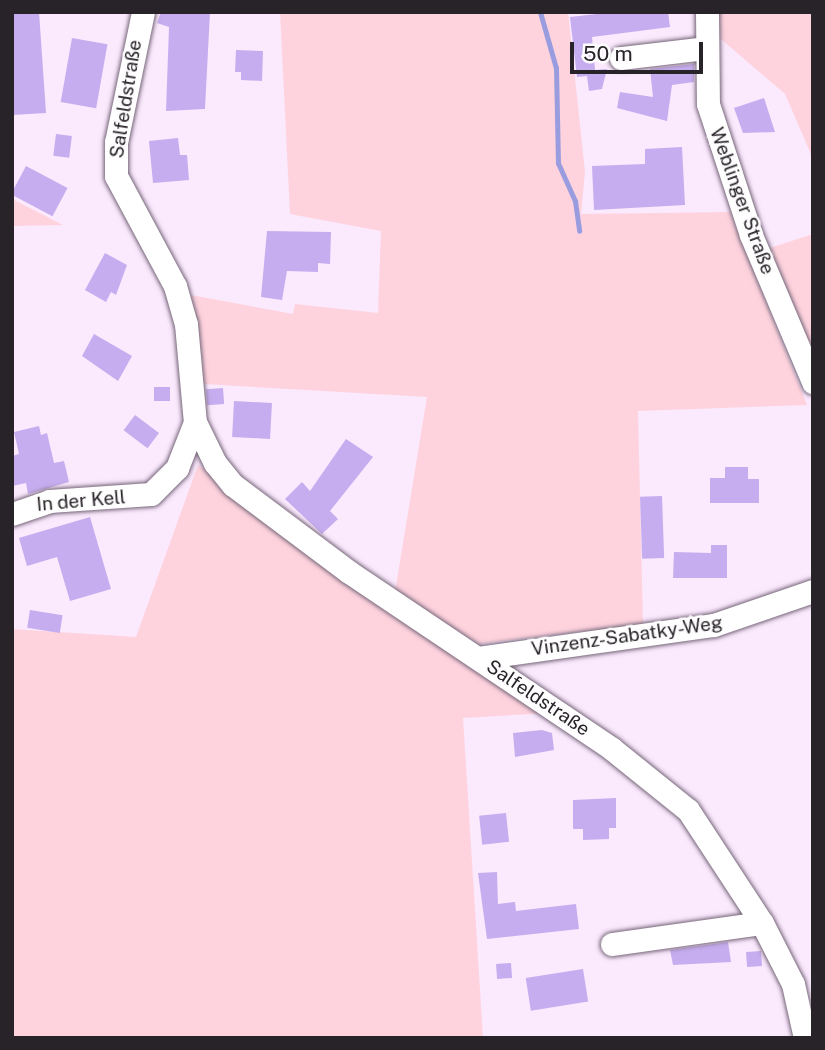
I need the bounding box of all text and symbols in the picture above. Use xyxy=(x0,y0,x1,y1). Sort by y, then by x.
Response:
scale bar xyxy=(573,28,706,72)
street label: Salfeldstraße xyxy=(105,38,147,160)
text: 50 m xyxy=(583,41,633,66)
street label: Weblinger Straße xyxy=(705,125,779,277)
street label: In der Kell xyxy=(35,486,127,516)
street label: Vinzenz-Sabatky-Weg xyxy=(530,611,724,661)
street label: Salfeldstraße xyxy=(482,655,594,741)

